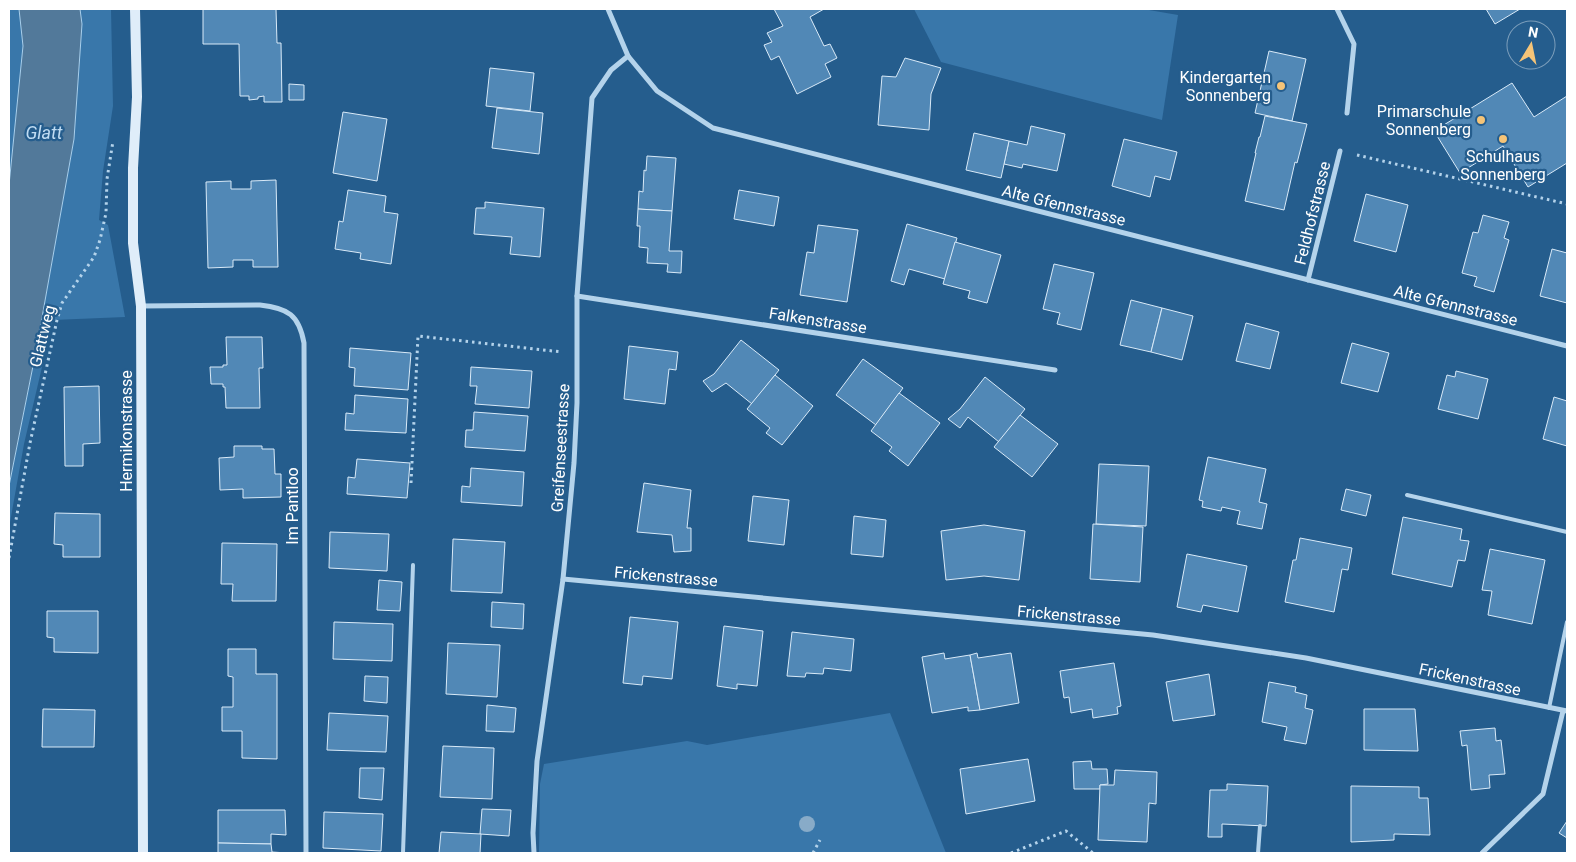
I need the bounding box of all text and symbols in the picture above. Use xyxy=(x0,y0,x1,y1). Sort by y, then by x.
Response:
north arrow xyxy=(1506,20,1556,70)
text: N xyxy=(1527,23,1540,41)
place label: Kindergarten Sonnenberg xyxy=(1179,68,1271,105)
marker: Kindergarten Sonnenberg xyxy=(1275,80,1287,92)
place label: Primarschule Sonnenberg xyxy=(1377,102,1471,139)
marker: Primarschule Sonnenberg xyxy=(1475,114,1487,126)
water label: Glatt xyxy=(25,122,63,143)
marker: Schulhaus Sonnenberg xyxy=(1497,133,1509,145)
place label: Schulhaus Sonnenberg xyxy=(1460,147,1546,184)
street label: Feldhofstrasse xyxy=(1290,159,1335,267)
street label: Alte Gfennstrasse xyxy=(1000,181,1128,230)
street label: Alte Gfennstrasse xyxy=(1392,281,1520,330)
street label: Glattweg xyxy=(26,303,59,369)
street label: Falkenstrasse xyxy=(768,303,868,338)
street label: Hermikonstrasse xyxy=(117,370,136,492)
street label: Greifenseestrasse xyxy=(548,383,573,513)
street label: Im Pantloo xyxy=(283,467,302,545)
street label: Frickenstrasse xyxy=(613,563,719,590)
street label: Frickenstrasse xyxy=(1016,602,1122,629)
street label: Frickenstrasse xyxy=(1417,659,1523,700)

